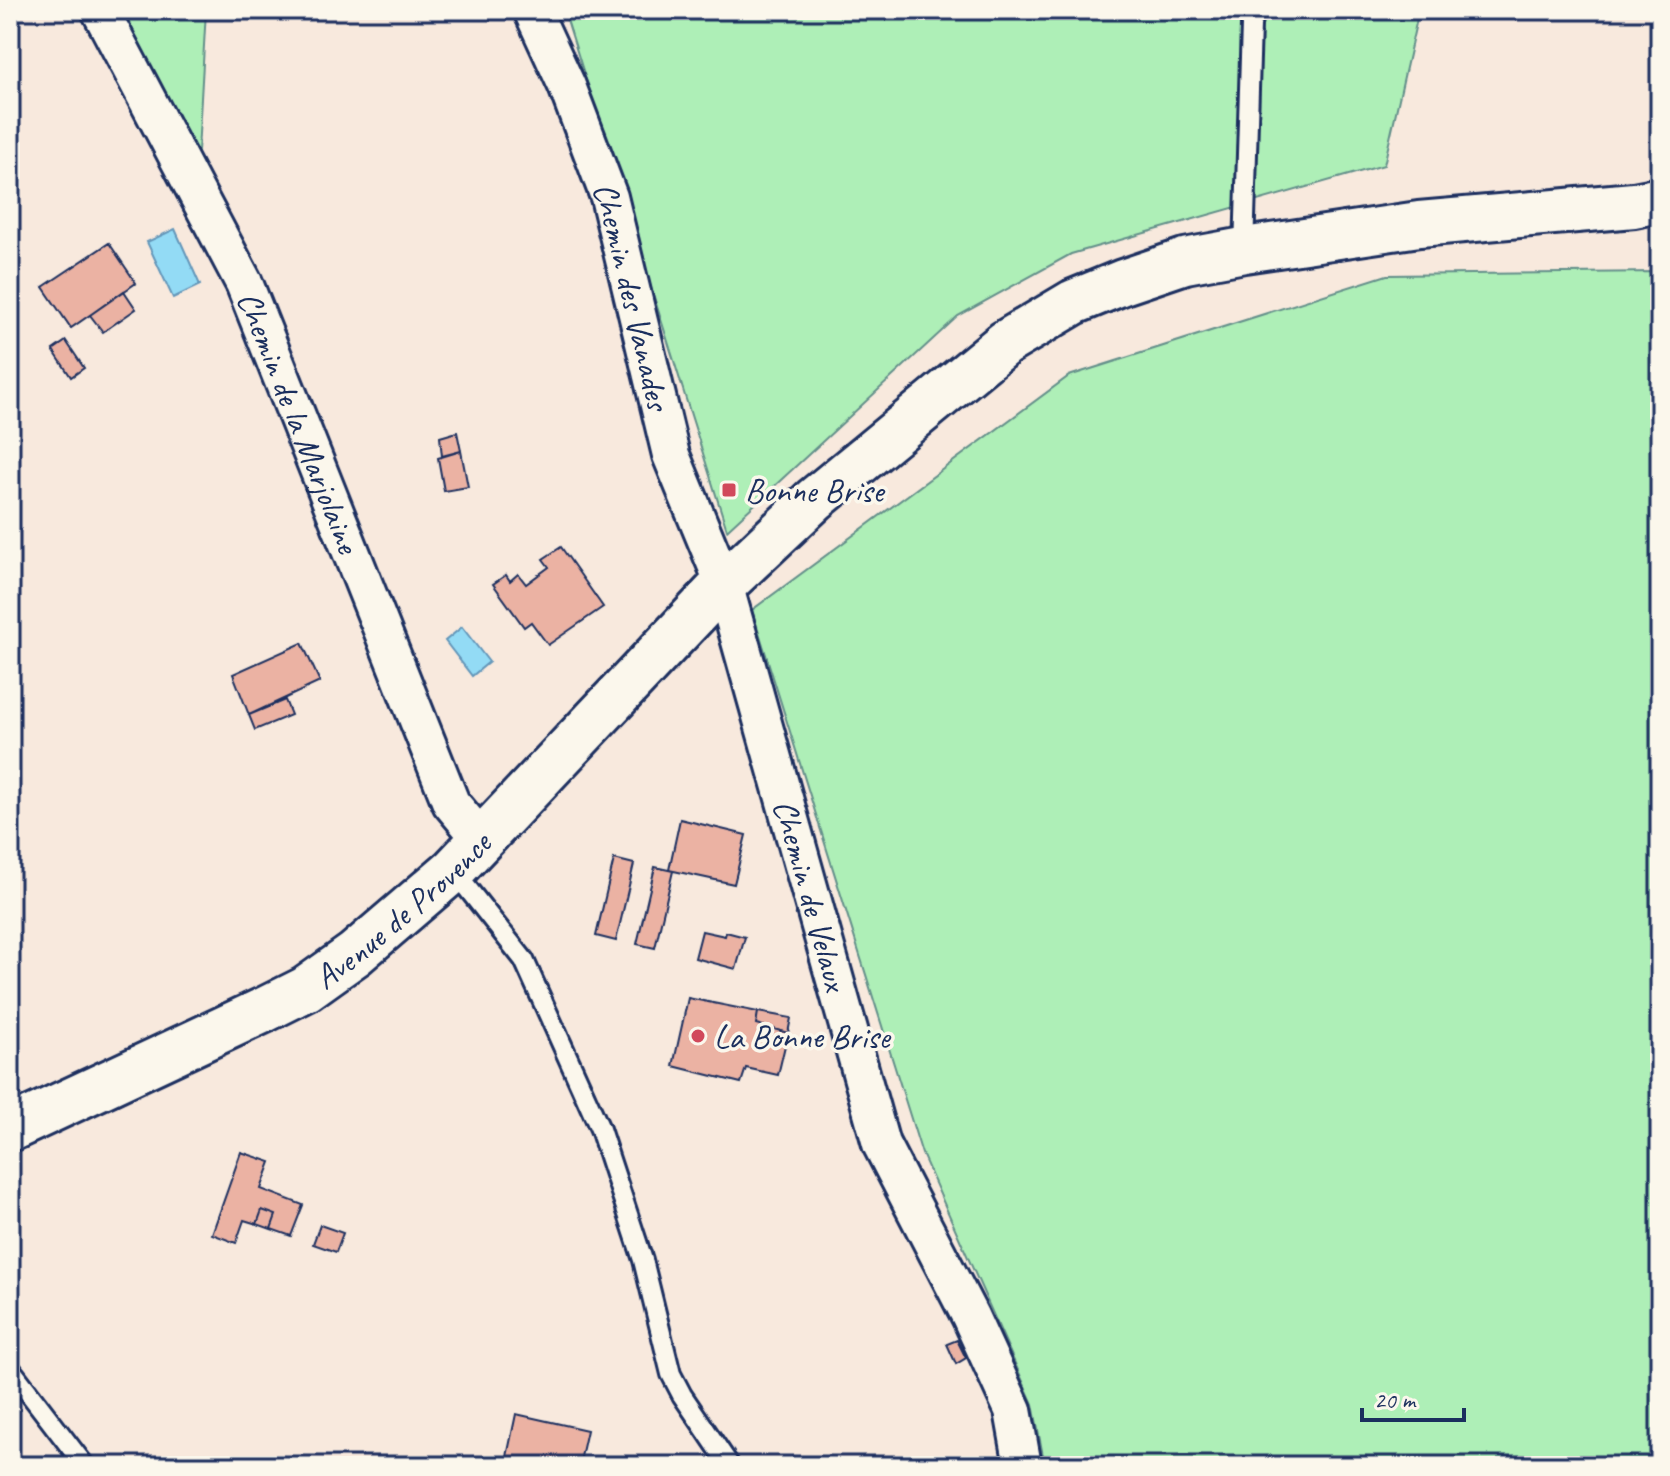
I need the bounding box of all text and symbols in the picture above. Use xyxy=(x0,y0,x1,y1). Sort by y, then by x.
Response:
street label: Chemin des Vanades xyxy=(584,176,681,416)
street label: Chemin de la Marjolaine xyxy=(228,285,371,561)
place label: Bonne Brise xyxy=(745,469,886,512)
marker: Bonne Brise xyxy=(720,481,738,499)
street label: Chemin de Velaux xyxy=(764,794,859,998)
street label: Avenue de Provence xyxy=(305,820,502,998)
place label: La Bonne Brise xyxy=(714,1015,891,1058)
marker: La Bonne Brise xyxy=(689,1027,707,1045)
scale bar xyxy=(1362,1372,1464,1422)
text: 20 m xyxy=(1374,1385,1417,1415)

